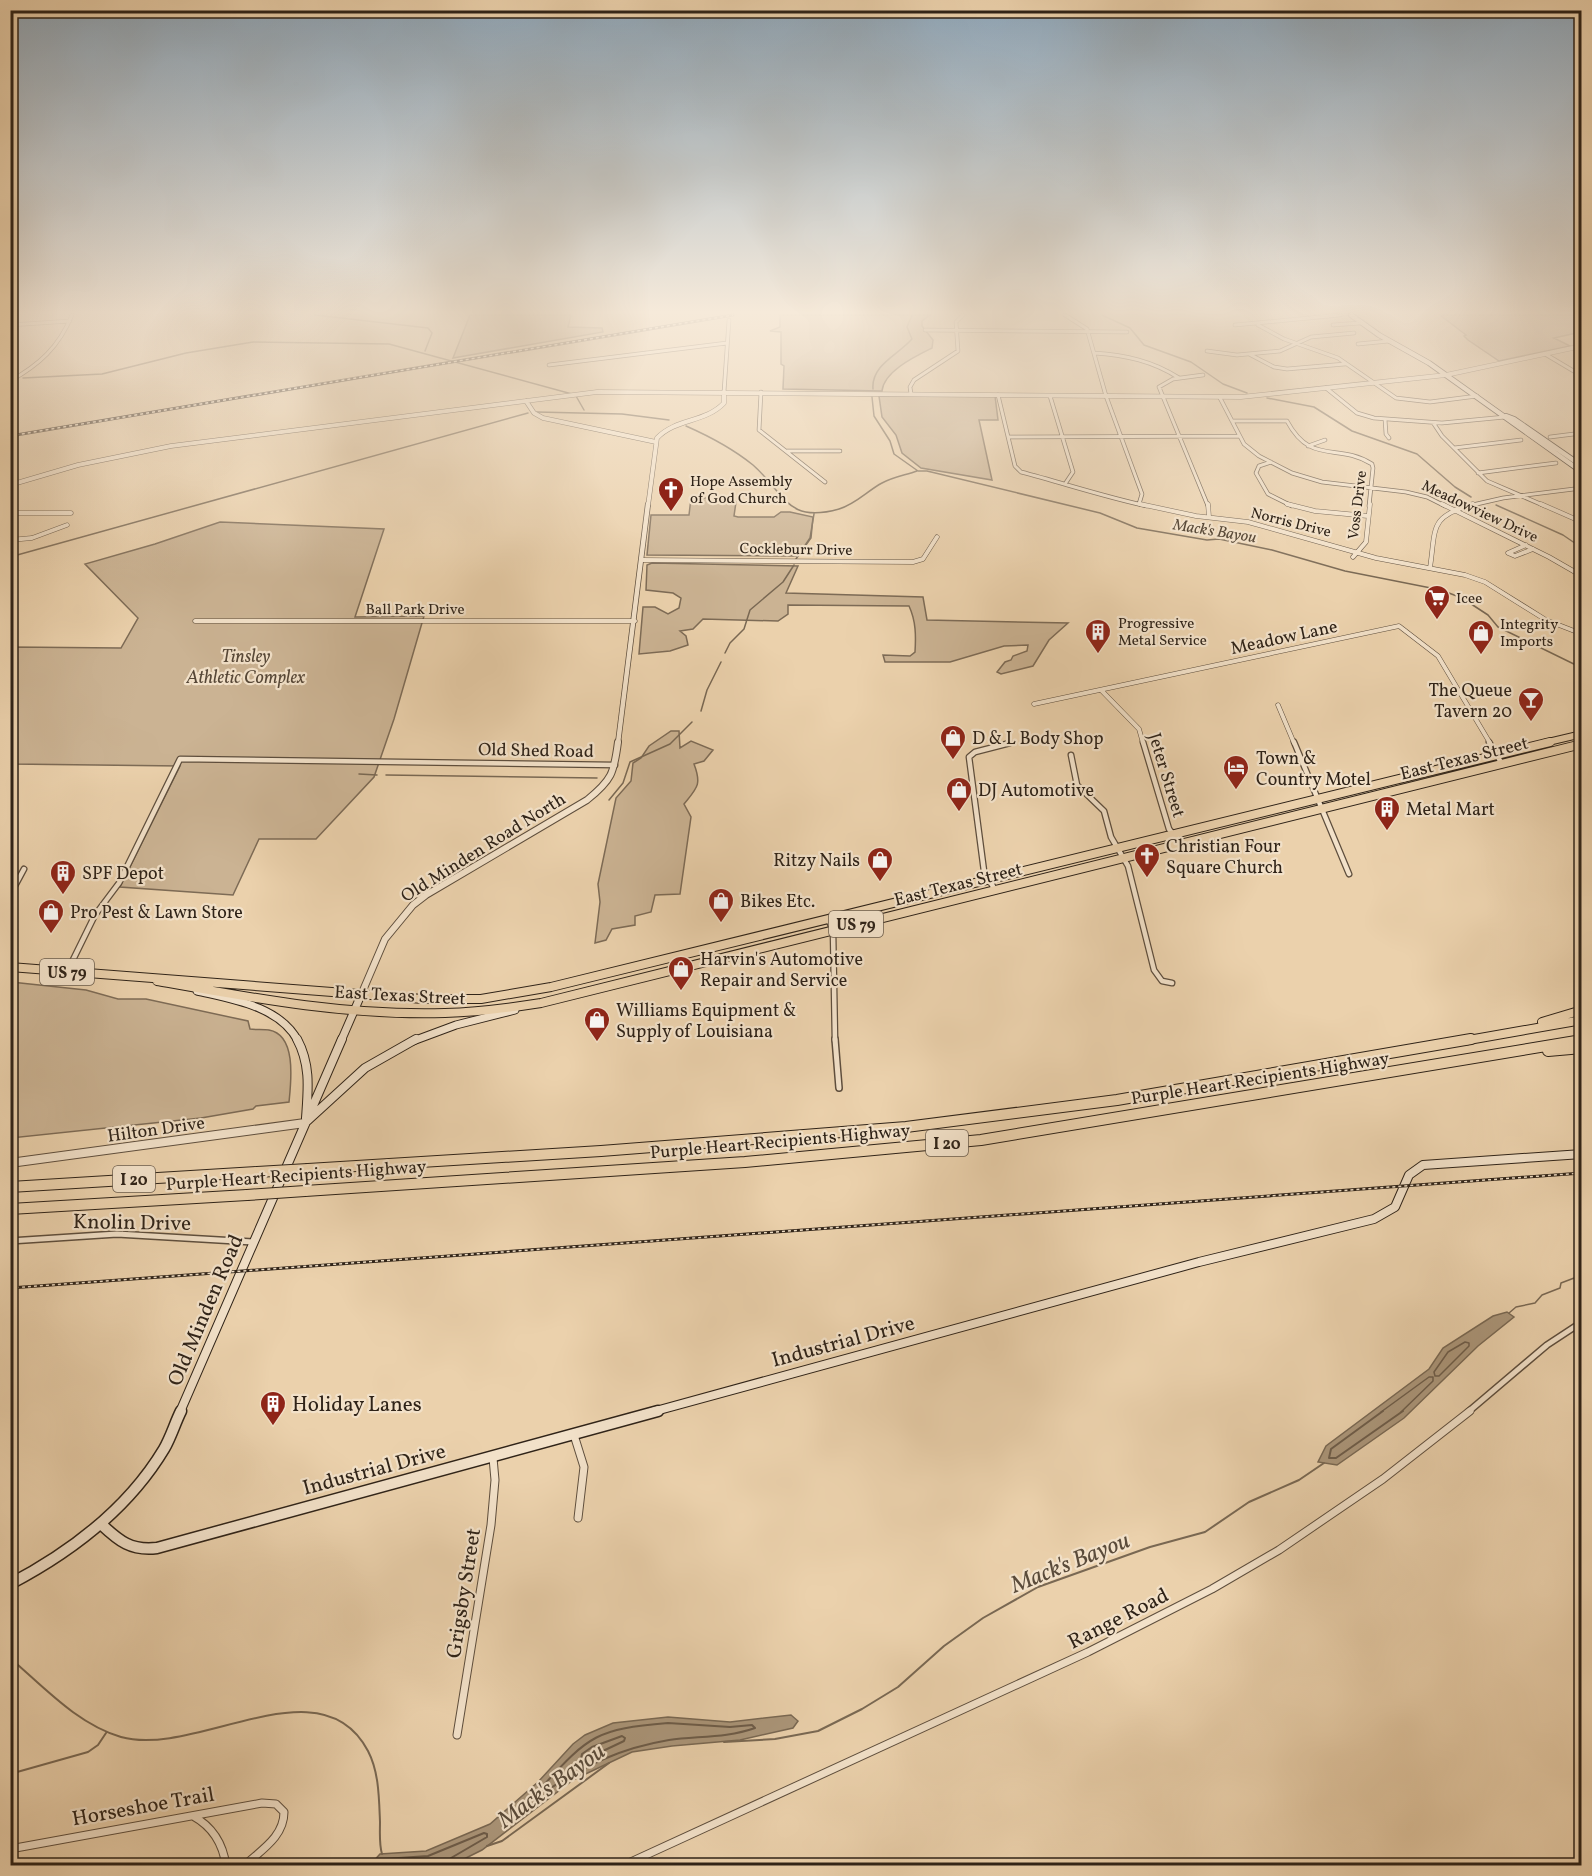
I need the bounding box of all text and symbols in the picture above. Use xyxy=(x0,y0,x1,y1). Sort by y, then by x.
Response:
street label: Voss Drive xyxy=(1344,469,1373,541)
place label: Hope Assembly of God Church xyxy=(690,472,792,510)
church icon: Hope Assembly of God Church xyxy=(656,475,686,513)
street label: Meadowview Drive xyxy=(1418,476,1541,549)
street label: Norris Drive xyxy=(1248,503,1333,544)
water label: Mack's Bayou xyxy=(1171,514,1258,549)
street label: Cockleburr Drive xyxy=(739,539,853,562)
supermarket icon: Icee xyxy=(1422,583,1452,621)
place label: Icee xyxy=(1456,589,1482,610)
street label: Ball Park Drive xyxy=(365,600,465,621)
place label: Progressive Metal Service xyxy=(1118,614,1207,652)
street label: Meadow Lane xyxy=(1229,615,1340,662)
place label: Integrity Imports xyxy=(1500,615,1558,653)
building icon: Progressive Metal Service xyxy=(1083,617,1113,655)
shop icon: Integrity Imports xyxy=(1466,618,1496,656)
park label: Tinsley Athletic Complex xyxy=(186,645,306,691)
place label: The Queue Tavern 20 xyxy=(1428,679,1512,725)
bar icon: The Queue Tavern 20 xyxy=(1516,685,1546,723)
shop icon: D & L Body Shop xyxy=(938,723,968,761)
place label: D & L Body Shop xyxy=(972,727,1104,752)
street label: Jeter Street xyxy=(1141,730,1190,821)
street label: East Texas Street xyxy=(1398,731,1531,787)
street label: Old Shed Road xyxy=(478,738,594,765)
place label: Town & Country Motel xyxy=(1256,747,1371,793)
hotel icon: Town & Country Motel xyxy=(1221,753,1251,791)
shop icon: DJ Automotive xyxy=(944,775,974,813)
place label: DJ Automotive xyxy=(978,779,1094,804)
street label: Old Minden Road North xyxy=(397,787,571,909)
building icon: Metal Mart xyxy=(1372,794,1402,832)
place label: Metal Mart xyxy=(1406,798,1495,823)
place label: Christian Four Square Church xyxy=(1166,835,1283,881)
church icon: Christian Four Square Church xyxy=(1132,841,1162,879)
shop icon: Ritzy Nails xyxy=(865,845,895,883)
place label: Ritzy Nails xyxy=(773,849,860,874)
street label: East Texas Street xyxy=(892,857,1025,913)
building icon: SPF Depot xyxy=(48,858,78,896)
place label: SPF Depot xyxy=(82,862,164,887)
shop icon: Bikes Etc. xyxy=(706,886,736,924)
place label: Bikes Etc. xyxy=(740,890,815,915)
shop icon: Pro Pest & Lawn Store xyxy=(36,897,66,935)
place label: Pro Pest & Lawn Store xyxy=(70,901,243,926)
road number: US 79 xyxy=(829,911,883,937)
place label: Harvin's Automotive Repair and Service xyxy=(700,948,863,994)
shop icon: Harvin's Automotive Repair and Service xyxy=(666,954,696,992)
road number: US 79 xyxy=(40,959,94,985)
street label: East Texas Street xyxy=(334,981,466,1012)
place label: Williams Equipment & Supply of Louisiana xyxy=(616,999,796,1045)
shop icon: Williams Equipment & Supply of Louisiana xyxy=(582,1005,612,1043)
street label: Purple Heart Recipients Highway xyxy=(1129,1047,1391,1112)
street label: Hilton Drive xyxy=(106,1111,207,1150)
street label: Purple Heart Recipients Highway xyxy=(649,1119,912,1166)
road number: I 20 xyxy=(926,1130,968,1156)
street label: Purple Heart Recipients Highway xyxy=(165,1155,427,1198)
road number: I 20 xyxy=(113,1166,155,1192)
street label: Knolin Drive xyxy=(73,1208,191,1239)
street label: Old Minden Road xyxy=(161,1230,251,1391)
street label: Industrial Drive xyxy=(768,1309,918,1376)
building icon: Holiday Lanes xyxy=(258,1389,288,1427)
place label: Holiday Lanes xyxy=(292,1391,422,1420)
street label: Industrial Drive xyxy=(299,1437,449,1504)
water label: Mack's Bayou xyxy=(1005,1525,1136,1604)
street label: Grigsby Street xyxy=(440,1526,489,1660)
street label: Range Road xyxy=(1063,1582,1174,1657)
water label: Mack's Bayou xyxy=(490,1736,613,1838)
street label: Horseshoe Trail xyxy=(70,1781,217,1834)

